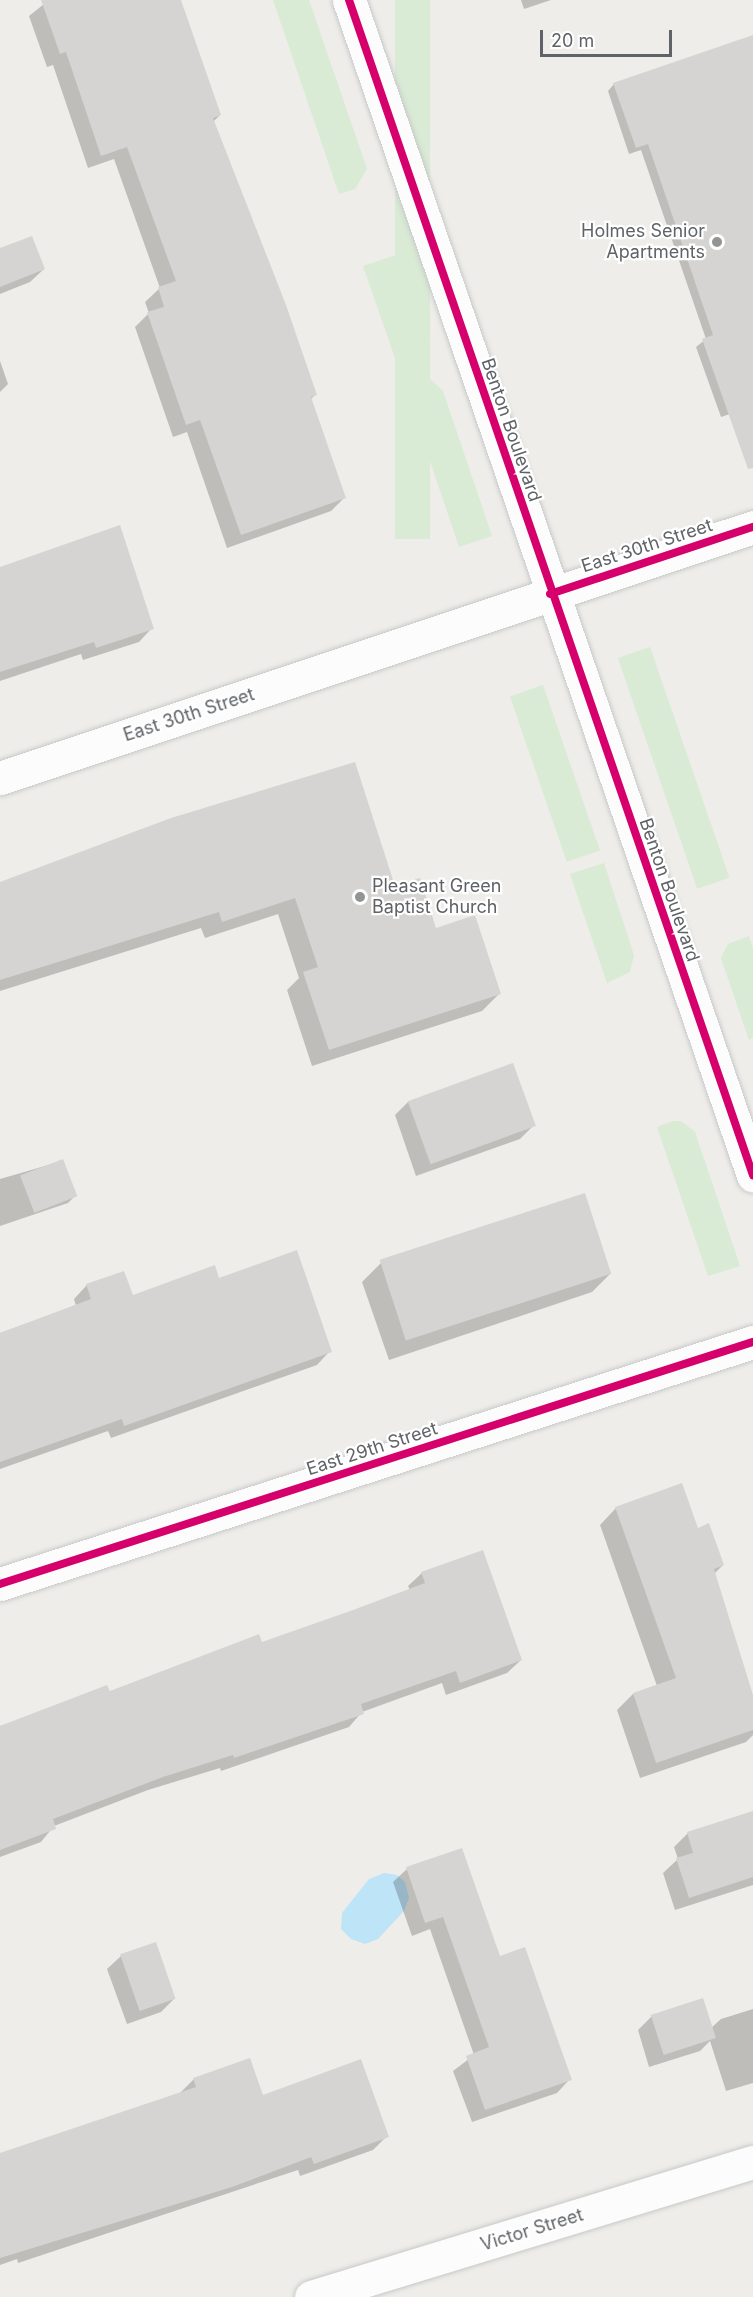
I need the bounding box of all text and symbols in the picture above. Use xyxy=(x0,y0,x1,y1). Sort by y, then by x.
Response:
scale bar xyxy=(543,18,675,56)
text: 20 m xyxy=(551,30,594,51)
place label: Holmes Senior Apartments xyxy=(581,221,705,264)
marker: Holmes Senior Apartments xyxy=(710,235,724,249)
street label: Benton Boulevard xyxy=(476,355,546,505)
street label: East 30th Street xyxy=(579,515,715,577)
street label: East 30th Street xyxy=(121,684,257,746)
street label: Benton Boulevard xyxy=(634,815,704,965)
place label: Pleasant Green Baptist Church xyxy=(372,876,501,918)
marker: Pleasant Green Baptist Church xyxy=(353,890,367,904)
street label: East 29th Street xyxy=(304,1418,440,1480)
street label: Victor Street xyxy=(478,2204,586,2256)

